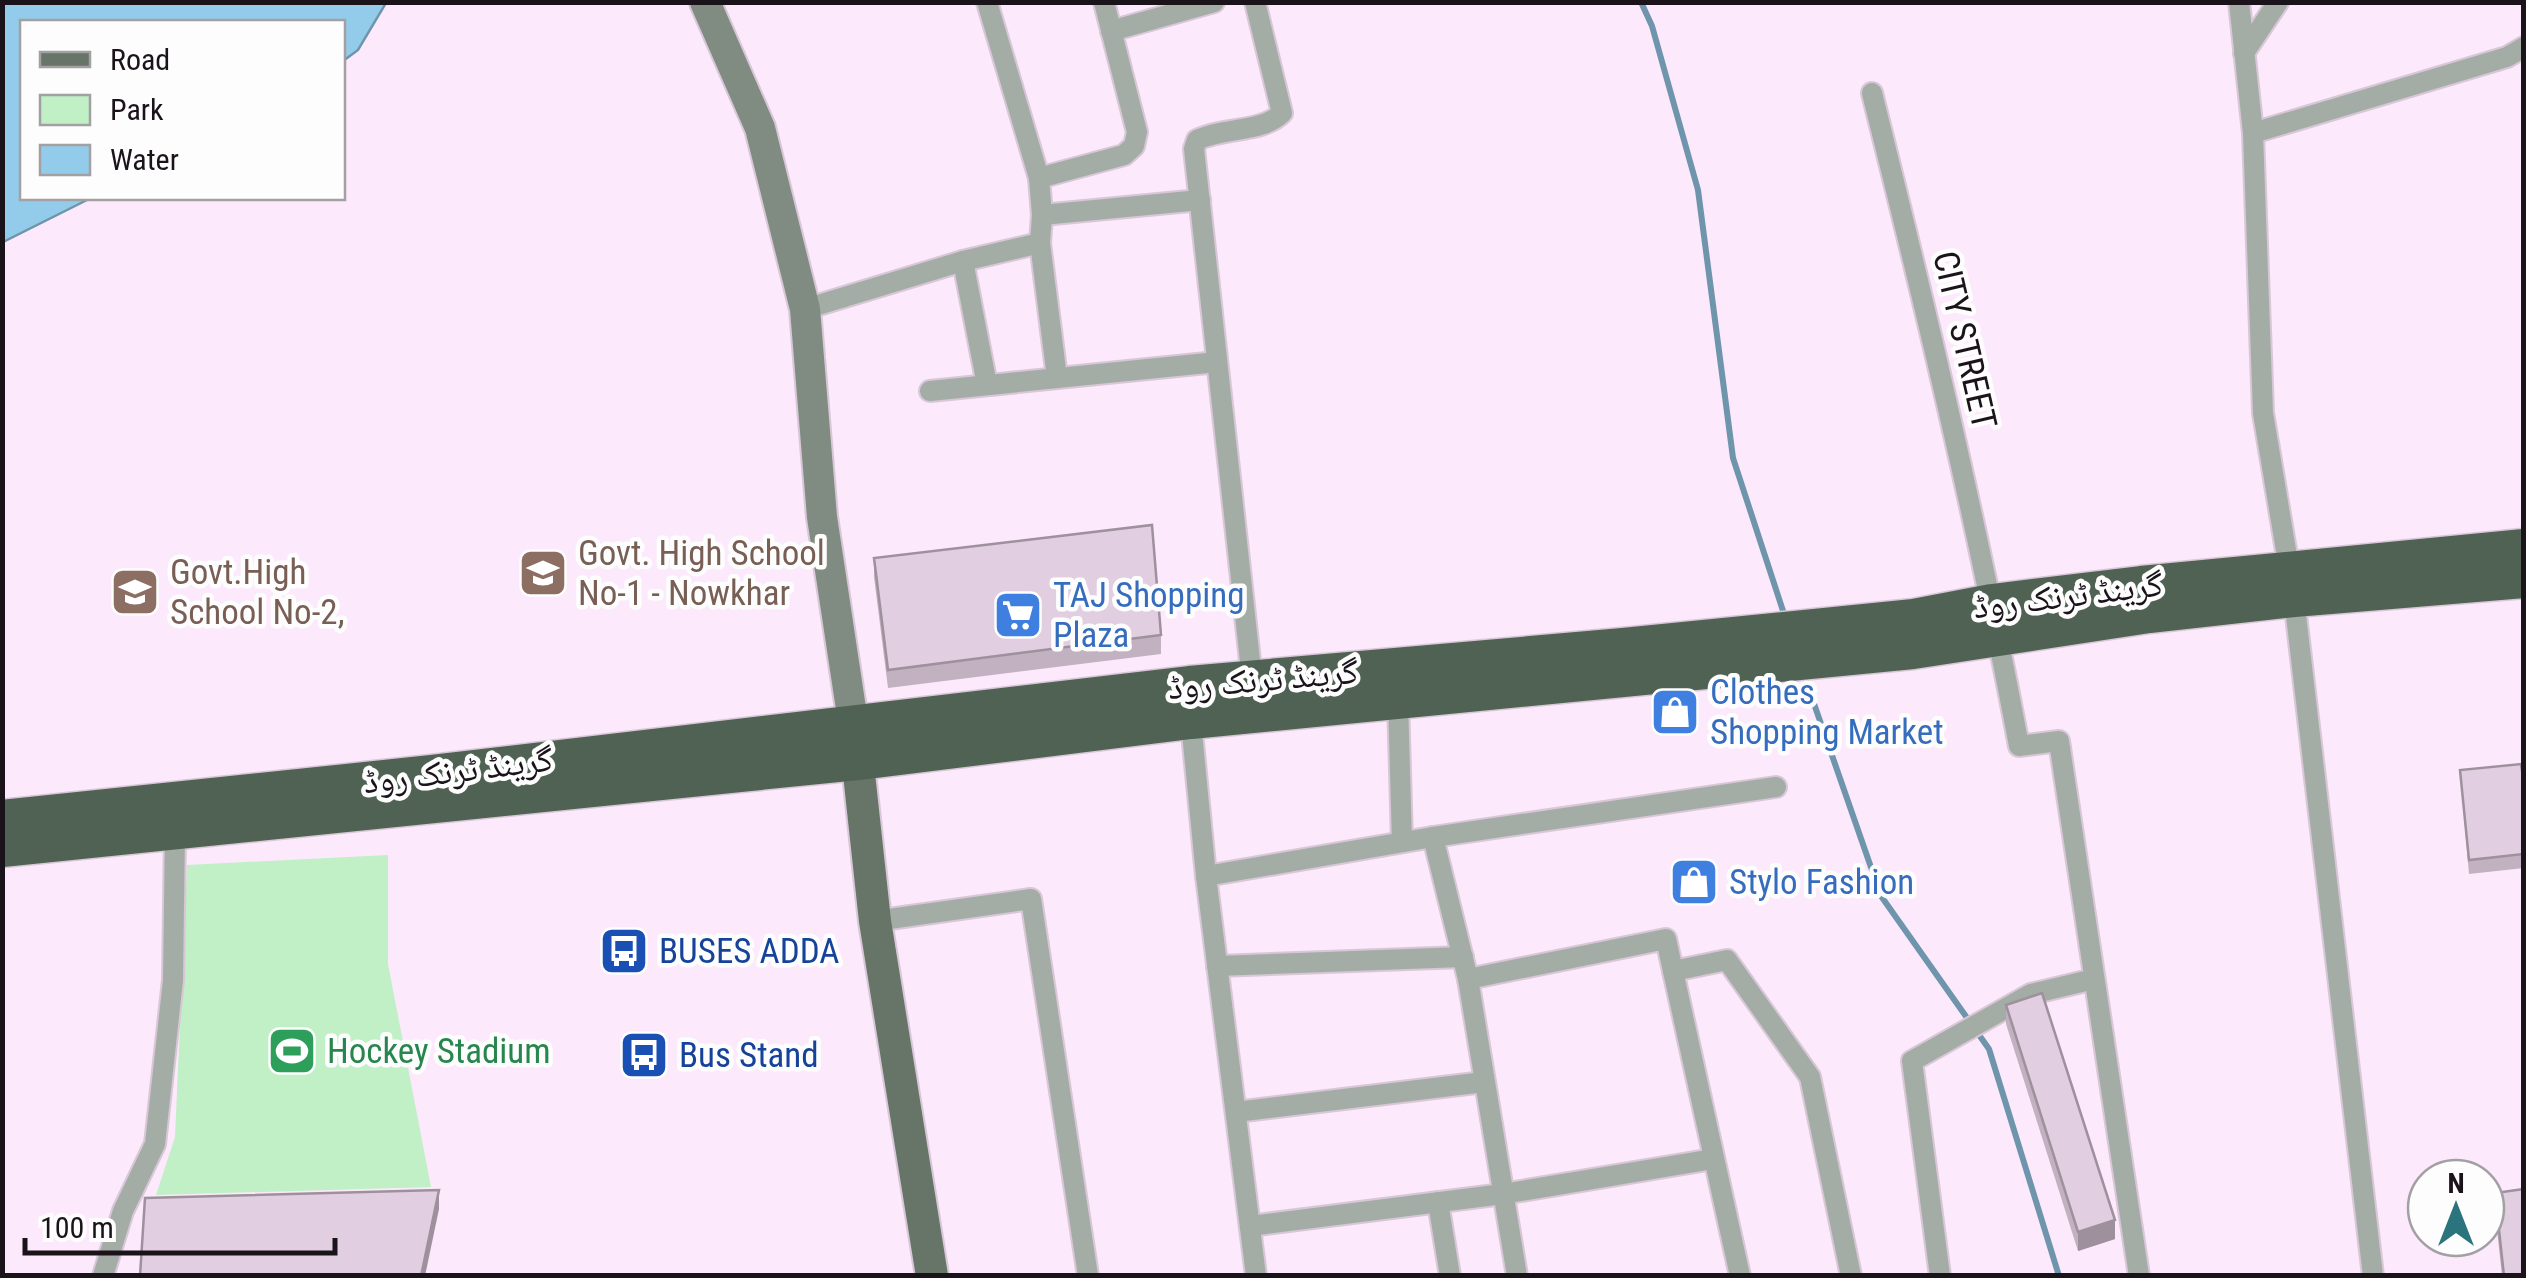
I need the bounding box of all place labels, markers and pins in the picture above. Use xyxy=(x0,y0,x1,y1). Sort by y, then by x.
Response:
place label: Govt. High School No-1 - Nowkhar xyxy=(578,533,825,614)
school or university icon: Govt. High School No-1 - Nowkhar xyxy=(517,547,569,599)
place label: Govt.High School No-2, xyxy=(170,552,345,633)
school or university icon: Govt.High School No-2, xyxy=(109,566,161,618)
place label: TAJ Shopping Plaza xyxy=(1053,575,1244,656)
supermarket icon: TAJ Shopping Plaza xyxy=(992,589,1044,641)
place label: Clothes Shopping Market xyxy=(1710,672,1943,753)
shop icon: Clothes Shopping Market xyxy=(1649,686,1701,738)
shop icon: Stylo Fashion xyxy=(1668,856,1720,908)
place label: Stylo Fashion xyxy=(1729,862,1914,903)
bus stop icon: BUSES ADDA xyxy=(598,925,650,977)
place label: BUSES ADDA xyxy=(659,931,839,972)
sports icon: Hockey Stadium xyxy=(266,1025,318,1077)
bus stop icon: Bus Stand xyxy=(618,1029,670,1081)
place label: Hockey Stadium xyxy=(327,1031,551,1072)
place label: Bus Stand xyxy=(679,1035,819,1076)

